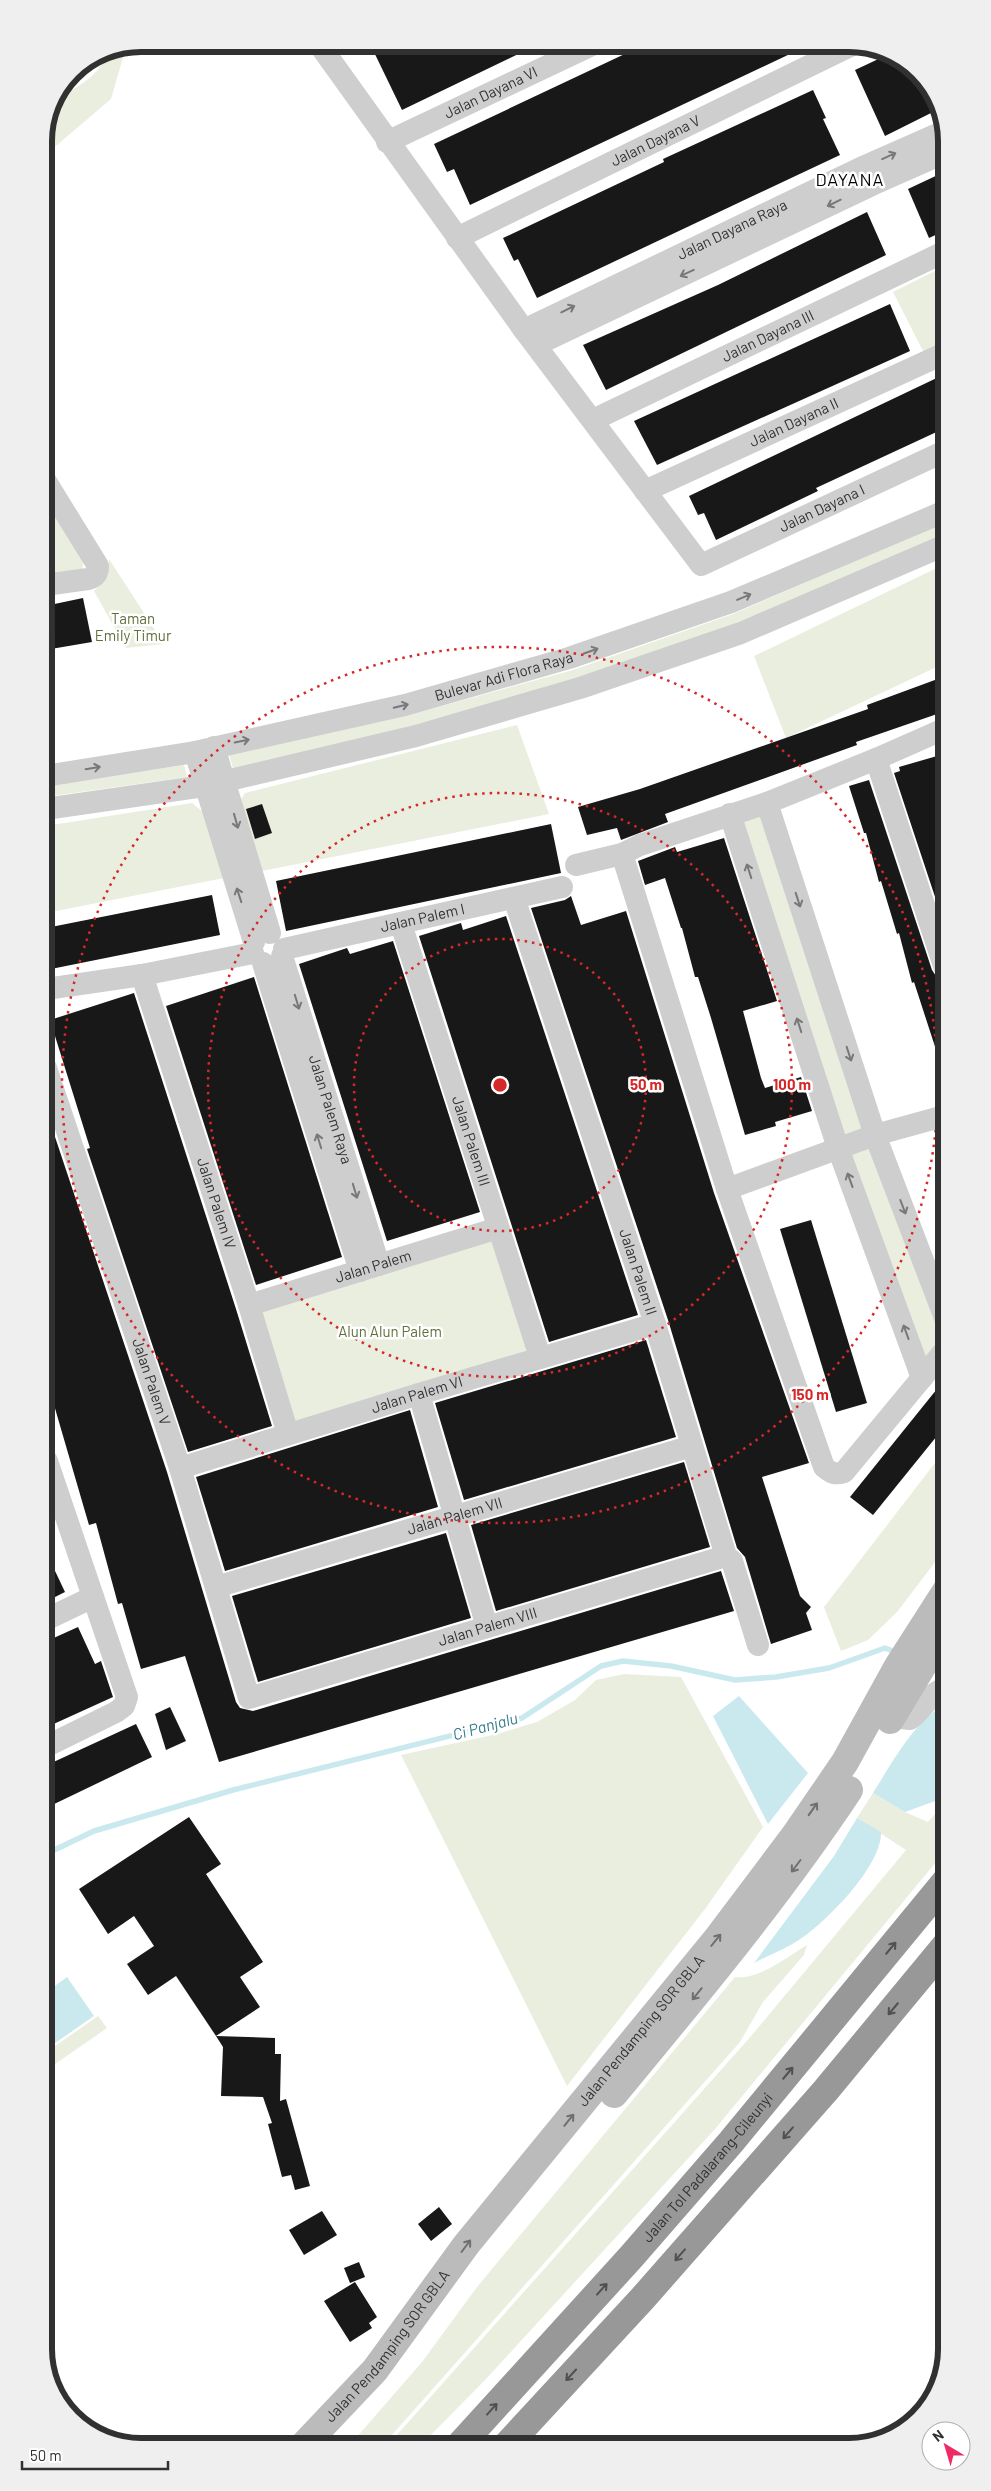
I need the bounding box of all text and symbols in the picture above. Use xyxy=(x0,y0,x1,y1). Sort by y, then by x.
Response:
street label: Jalan Dayana VI xyxy=(441,62,540,122)
street label: Jalan Dayana V xyxy=(607,111,703,170)
one-way arrow xyxy=(881,151,896,161)
district label: DAYANA xyxy=(815,168,885,190)
street label: Jalan Dayana Raya xyxy=(674,195,790,263)
one-way arrow xyxy=(827,199,842,208)
one-way arrow xyxy=(680,269,695,279)
one-way arrow xyxy=(560,304,575,313)
street label: Jalan Dayana III xyxy=(718,306,817,365)
street label: Jalan Dayana II xyxy=(746,393,841,450)
street label: Jalan Dayana I xyxy=(776,480,867,535)
one-way arrow xyxy=(736,591,751,601)
park label: Taman Emily Timur xyxy=(95,609,172,644)
one-way arrow xyxy=(582,646,598,655)
street label: Bulevar Adi Flora Raya xyxy=(432,647,575,704)
one-way arrow xyxy=(392,701,408,710)
one-way arrow xyxy=(234,736,250,745)
one-way arrow xyxy=(85,763,101,773)
one-way arrow xyxy=(232,813,242,829)
one-way arrow xyxy=(743,863,753,879)
one-way arrow xyxy=(234,888,244,904)
one-way arrow xyxy=(794,891,804,907)
street label: Jalan Palem I xyxy=(379,899,466,935)
one-way arrow xyxy=(292,994,302,1010)
one-way arrow xyxy=(793,1018,803,1034)
one-way arrow xyxy=(844,1046,854,1062)
street label: Jalan Palem Raya xyxy=(306,1053,357,1166)
text: 50 m xyxy=(630,1075,662,1093)
text: 100 m xyxy=(773,1075,811,1093)
centre of rings xyxy=(491,1076,509,1094)
street label: Jalan Palem III xyxy=(449,1093,495,1188)
one-way arrow xyxy=(313,1133,323,1149)
street label: Jalan Palem IV xyxy=(194,1155,240,1251)
one-way arrow xyxy=(845,1172,854,1188)
one-way arrow xyxy=(351,1183,361,1199)
one-way arrow xyxy=(899,1199,908,1215)
street label: Jalan Palem II xyxy=(616,1226,661,1317)
street label: Jalan Palem xyxy=(333,1245,413,1286)
park label: Alun Alun Palem xyxy=(338,1322,442,1340)
one-way arrow xyxy=(901,1325,910,1340)
street label: Jalan Palem V xyxy=(129,1336,175,1428)
street label: Jalan Palem VI xyxy=(369,1372,465,1416)
text: 150 m xyxy=(791,1385,829,1403)
street label: Jalan Palem VII xyxy=(405,1493,504,1538)
street label: Jalan Palem VIII xyxy=(436,1603,539,1649)
water label: Ci Panjalu xyxy=(450,1708,519,1743)
one-way arrow xyxy=(808,1802,818,1816)
one-way arrow xyxy=(791,1859,802,1872)
one-way arrow xyxy=(710,1933,721,1946)
one-way arrow xyxy=(886,1941,897,1954)
street label: Jalan Pendamping SOR GBLA xyxy=(573,1951,708,2109)
one-way arrow xyxy=(691,1987,702,2000)
one-way arrow xyxy=(887,2003,899,2016)
one-way arrow xyxy=(782,2067,793,2080)
street label: Jalan Tol Padalarang–Cileunyi xyxy=(638,2088,776,2246)
one-way arrow xyxy=(563,2113,574,2126)
one-way arrow xyxy=(782,2127,794,2140)
one-way arrow xyxy=(461,2239,471,2253)
one-way arrow xyxy=(675,2249,686,2262)
street label: Jalan Pendamping SOR GBLA xyxy=(321,2266,453,2425)
one-way arrow xyxy=(596,2282,608,2295)
one-way arrow xyxy=(565,2369,577,2382)
one-way arrow xyxy=(487,2402,498,2415)
north arrow xyxy=(921,2421,971,2471)
text: N xyxy=(929,2426,947,2445)
scale bar xyxy=(22,2438,169,2470)
text: 50 m xyxy=(30,2446,62,2464)

